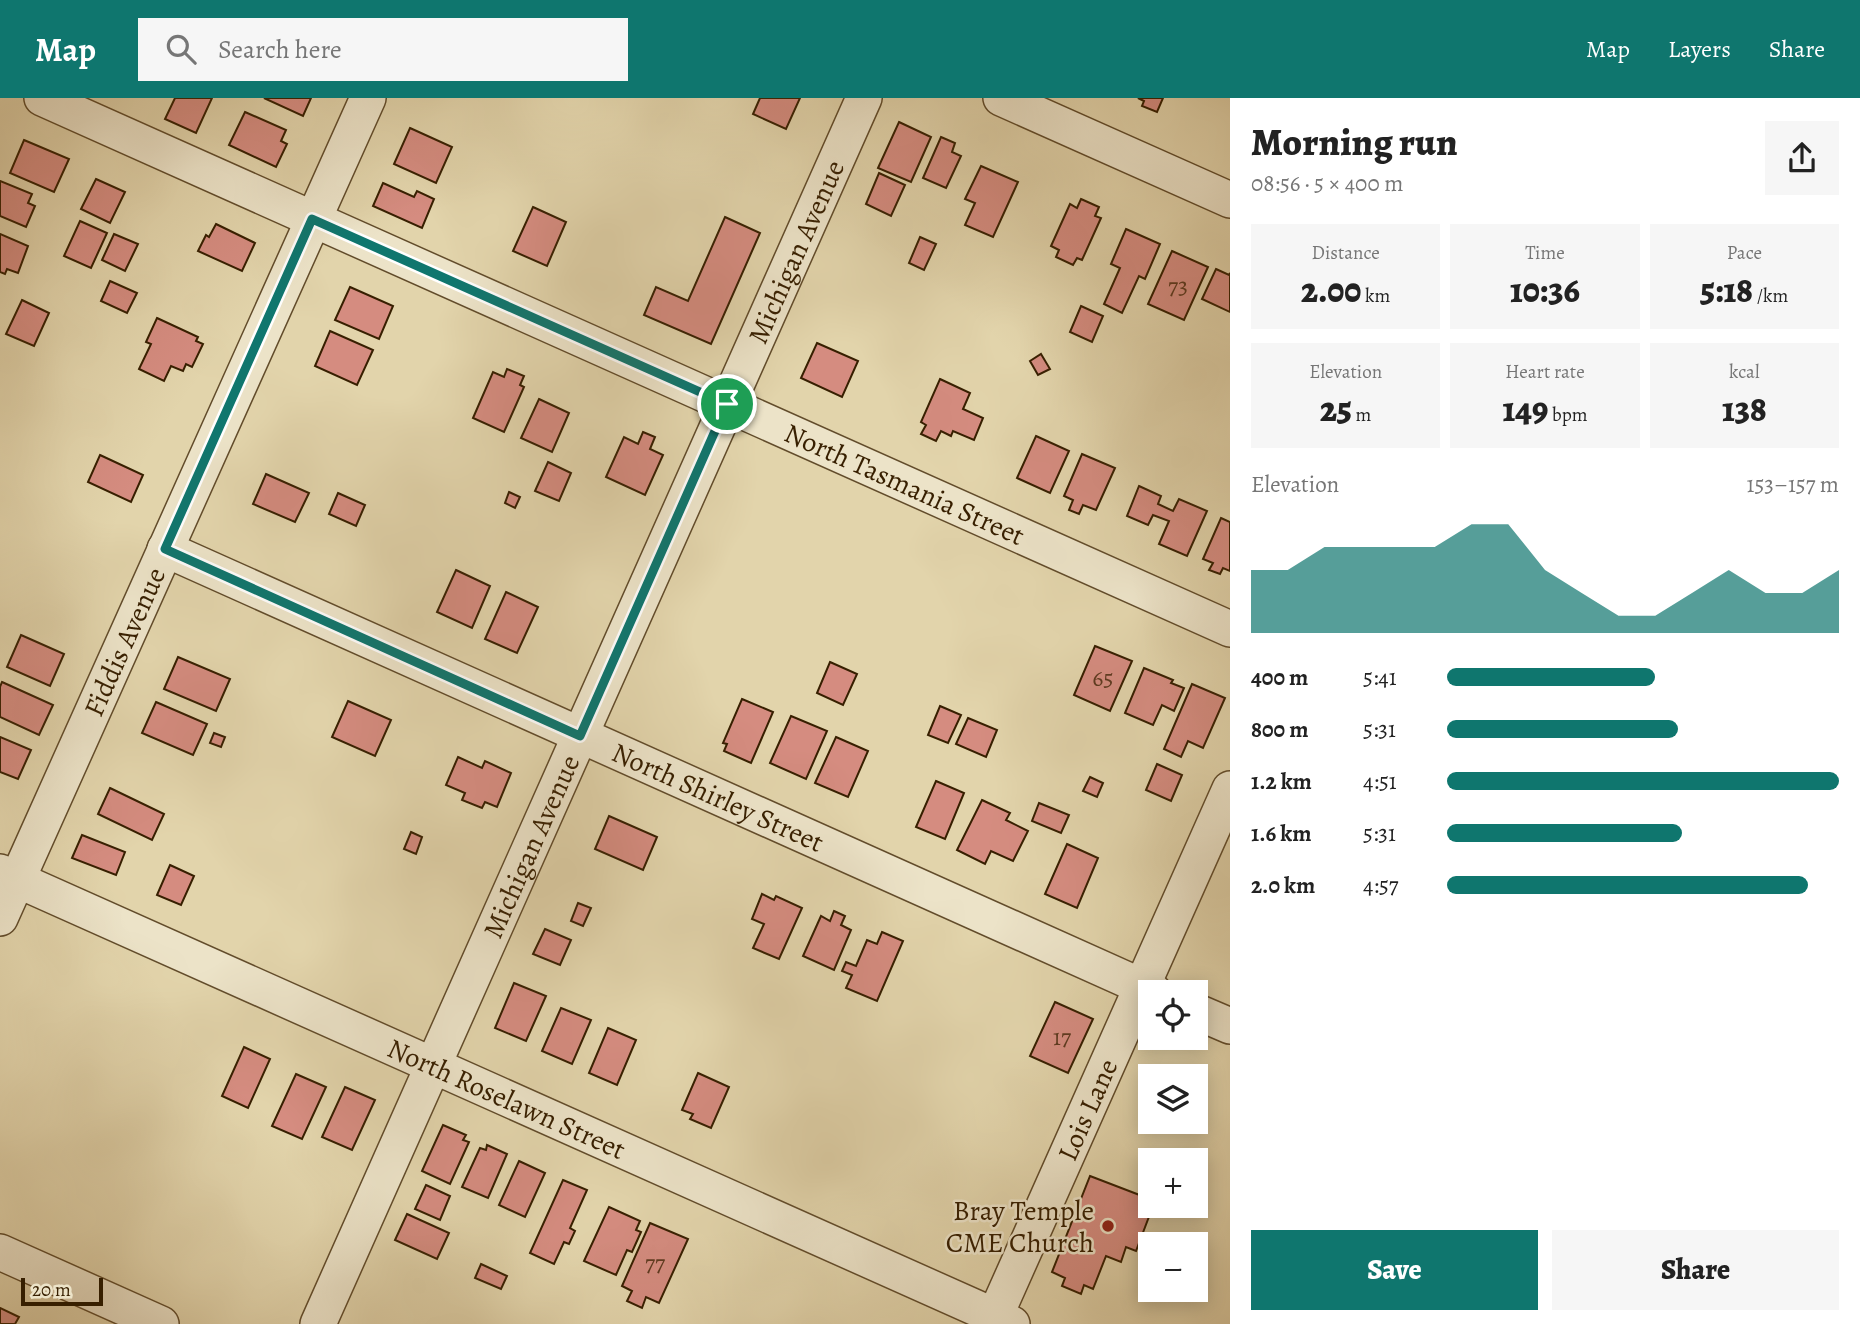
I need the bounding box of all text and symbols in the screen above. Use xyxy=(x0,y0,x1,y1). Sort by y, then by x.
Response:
search box xyxy=(138,18,628,81)
text: Map xyxy=(35,27,96,72)
icon: search xyxy=(162,30,200,68)
text: Search here xyxy=(218,32,342,67)
text: Map xyxy=(1586,33,1630,65)
text: Layers xyxy=(1668,33,1731,65)
text: Share xyxy=(1769,33,1825,65)
text: Morning run xyxy=(1251,116,1458,168)
button: share xyxy=(1765,121,1839,195)
street label: Michigan Avenue xyxy=(739,154,854,350)
text: 08:56 · 5 × 400 m xyxy=(1251,168,1403,199)
text: Distance xyxy=(1312,240,1380,266)
text: Time xyxy=(1525,240,1565,266)
text: Pace xyxy=(1727,240,1762,266)
text: 2.00 xyxy=(1301,266,1361,314)
text: 10:36 xyxy=(1510,266,1580,314)
text: 5:18 xyxy=(1700,266,1753,314)
house number: 73 xyxy=(1168,270,1188,302)
text: km xyxy=(1361,283,1390,309)
text: /km xyxy=(1753,283,1788,309)
text: Elevation xyxy=(1309,359,1382,385)
text: Heart rate xyxy=(1505,359,1585,385)
text: kcal xyxy=(1729,359,1760,385)
pin xyxy=(697,374,757,434)
icon: arrive xyxy=(708,385,746,423)
text: 25 xyxy=(1320,385,1352,433)
text: 149 xyxy=(1502,385,1548,433)
text: 138 xyxy=(1722,385,1767,433)
text: m xyxy=(1352,402,1371,428)
text: bpm xyxy=(1548,402,1588,428)
street label: North Tasmania Street xyxy=(778,414,1030,555)
text: Elevation xyxy=(1251,469,1339,500)
text: 153–157 m xyxy=(1747,469,1839,500)
street label: Fiddis Avenue xyxy=(75,561,175,723)
house number: 65 xyxy=(1092,662,1114,694)
text: 400 m xyxy=(1251,662,1308,693)
text: 5:41 xyxy=(1363,662,1397,693)
text: 800 m xyxy=(1251,714,1308,745)
text: 5:31 xyxy=(1363,714,1396,745)
street label: North Shirley Street xyxy=(606,734,830,862)
street label: Michigan Avenue xyxy=(474,749,589,944)
text: 1.2 km xyxy=(1251,766,1312,797)
text: 4:51 xyxy=(1363,766,1397,797)
text: 1.6 km xyxy=(1251,818,1311,849)
text: 5:31 xyxy=(1363,818,1396,849)
text: 2.0 km xyxy=(1251,870,1315,901)
text: 4:57 xyxy=(1363,870,1398,901)
map controls xyxy=(1138,980,1208,1302)
button: locate xyxy=(1138,980,1208,1050)
house number: 17 xyxy=(1053,1021,1072,1053)
street label: North Roselawn Street xyxy=(381,1029,631,1169)
street label: Lois Lane xyxy=(1049,1053,1127,1167)
button: layers xyxy=(1138,1064,1208,1134)
button: + xyxy=(1138,1148,1208,1218)
place label: Bray Temple CME Church xyxy=(946,1192,1094,1262)
marker: Bray Temple CME Church xyxy=(1100,1218,1116,1234)
button: Save xyxy=(1251,1230,1538,1310)
button: Share xyxy=(1552,1230,1839,1310)
button: − xyxy=(1138,1232,1208,1302)
house number: 77 xyxy=(645,1247,666,1279)
scale bar xyxy=(21,1275,103,1307)
text: 20 m xyxy=(32,1277,71,1303)

